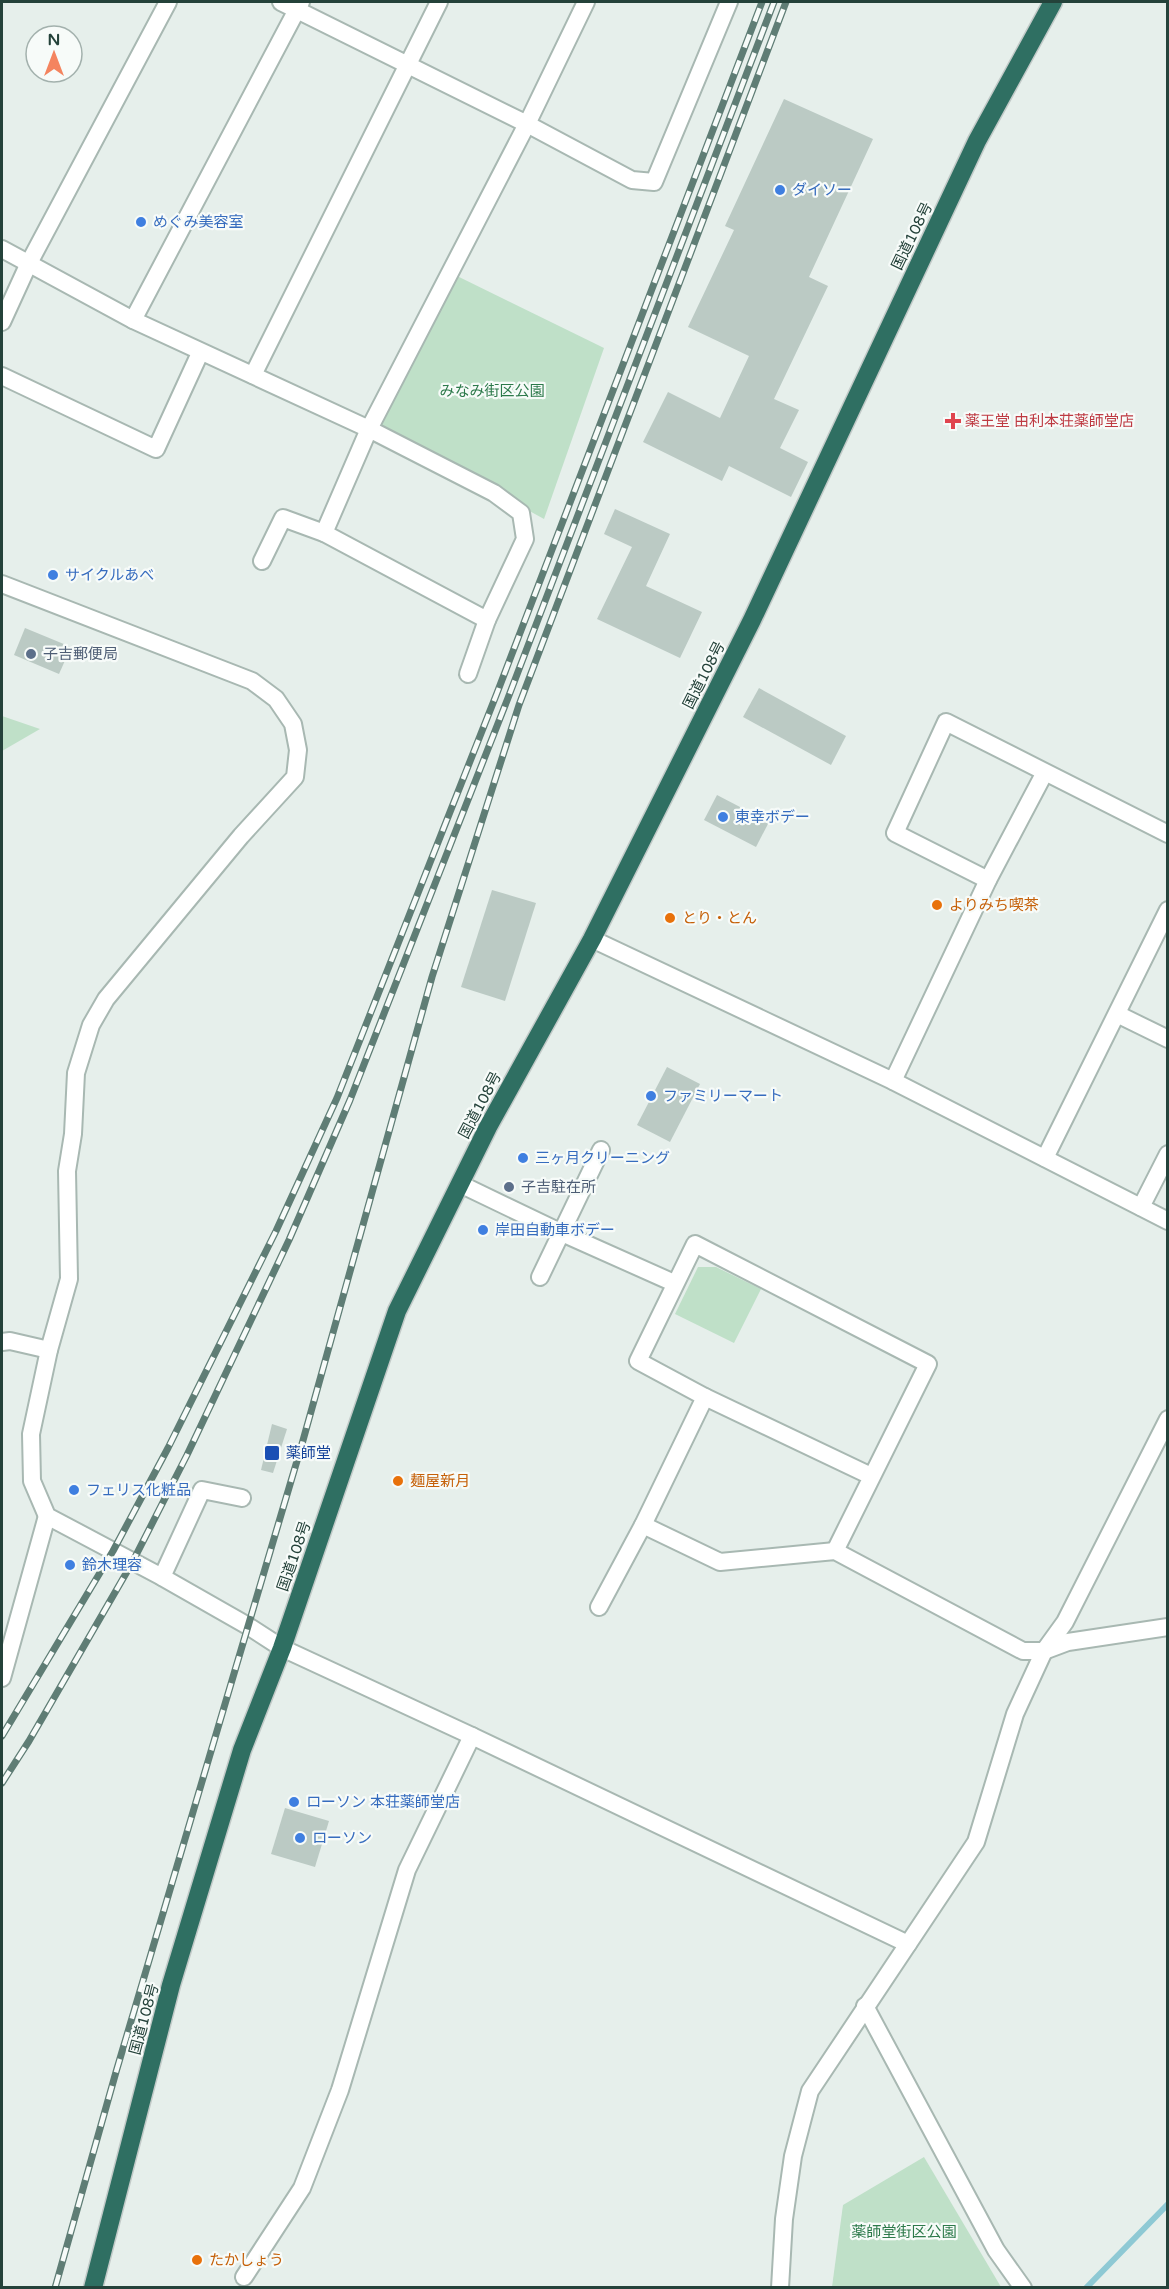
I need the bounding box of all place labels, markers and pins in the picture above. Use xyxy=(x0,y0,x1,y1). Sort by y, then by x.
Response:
place label: ダイソー xyxy=(792,181,852,199)
marker: ダイソー xyxy=(773,183,787,197)
place label: めぐみ美容室 xyxy=(153,213,243,231)
marker: めぐみ美容室 xyxy=(134,215,148,229)
place label: 薬王堂 由利本荘薬師堂店 xyxy=(965,412,1134,430)
marker: 薬王堂 由利本荘薬師堂店 xyxy=(946,414,960,428)
place label: サイクルあべ xyxy=(65,566,154,584)
marker: サイクルあべ xyxy=(46,568,60,582)
place label: 子吉郵便局 xyxy=(43,645,118,663)
marker: 子吉郵便局 xyxy=(24,647,38,661)
place label: 東幸ボデー xyxy=(735,808,810,826)
marker: 東幸ボデー xyxy=(716,810,730,824)
place label: よりみち喫茶 xyxy=(949,896,1039,914)
marker: よりみち喫茶 xyxy=(930,898,944,912)
place label: とり・とん xyxy=(682,909,757,927)
marker: とり・とん xyxy=(663,911,677,925)
place label: ファミリーマート xyxy=(663,1087,783,1105)
marker: ファミリーマート xyxy=(644,1089,658,1103)
place label: 三ヶ月クリーニング xyxy=(535,1149,670,1167)
marker: 三ヶ月クリーニング xyxy=(516,1151,530,1165)
place label: 子吉駐在所 xyxy=(521,1178,596,1196)
marker: 子吉駐在所 xyxy=(502,1180,516,1194)
place label: 岸田自動車ボデー xyxy=(495,1221,615,1239)
marker: 岸田自動車ボデー xyxy=(476,1223,490,1237)
marker: 薬師堂 xyxy=(263,1444,281,1462)
place label: 薬師堂 xyxy=(286,1444,331,1462)
place label: 麺屋新月 xyxy=(410,1472,470,1490)
marker: 麺屋新月 xyxy=(391,1474,405,1488)
place label: フェリス化粧品 xyxy=(86,1481,191,1499)
marker: フェリス化粧品 xyxy=(67,1483,81,1497)
place label: 鈴木理容 xyxy=(82,1556,142,1574)
marker: 鈴木理容 xyxy=(63,1558,77,1572)
place label: ローソン 本荘薬師堂店 xyxy=(306,1793,460,1811)
marker: ローソン 本荘薬師堂店 xyxy=(287,1795,301,1809)
place label: ローソン xyxy=(312,1829,372,1847)
marker: ローソン xyxy=(293,1831,307,1845)
place label: たかしょう xyxy=(209,2251,284,2269)
marker: たかしょう xyxy=(190,2253,204,2267)

